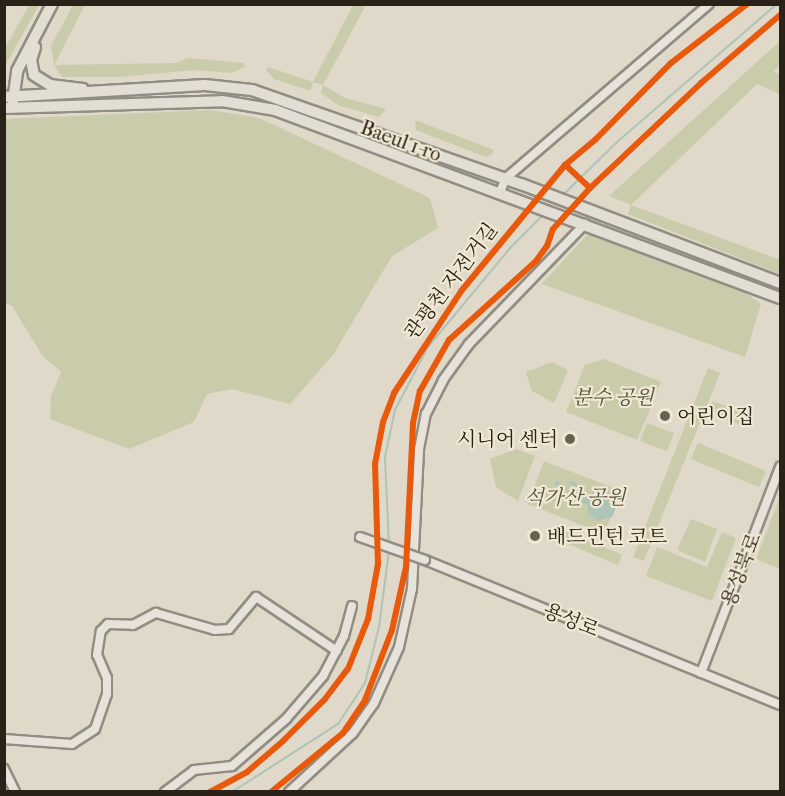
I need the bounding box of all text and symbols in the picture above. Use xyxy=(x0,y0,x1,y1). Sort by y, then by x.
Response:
street label: Baeul 1-ro xyxy=(357,115,445,167)
street label: 관평천 자전거길 xyxy=(399,218,503,344)
park label: 분수 공원 xyxy=(572,385,654,409)
place label: 어린이집 xyxy=(677,404,754,428)
marker: 어린이집 xyxy=(658,409,672,423)
place label: 시니어 센터 xyxy=(457,427,558,451)
marker: 시니어 센터 xyxy=(563,432,577,446)
park label: 석가산 공원 xyxy=(525,485,625,509)
place label: 배드민턴 코트 xyxy=(547,524,667,548)
marker: 배드민턴 코트 xyxy=(528,529,542,543)
street label: 용성북로 xyxy=(716,530,766,610)
street label: 용성로 xyxy=(540,598,602,642)

